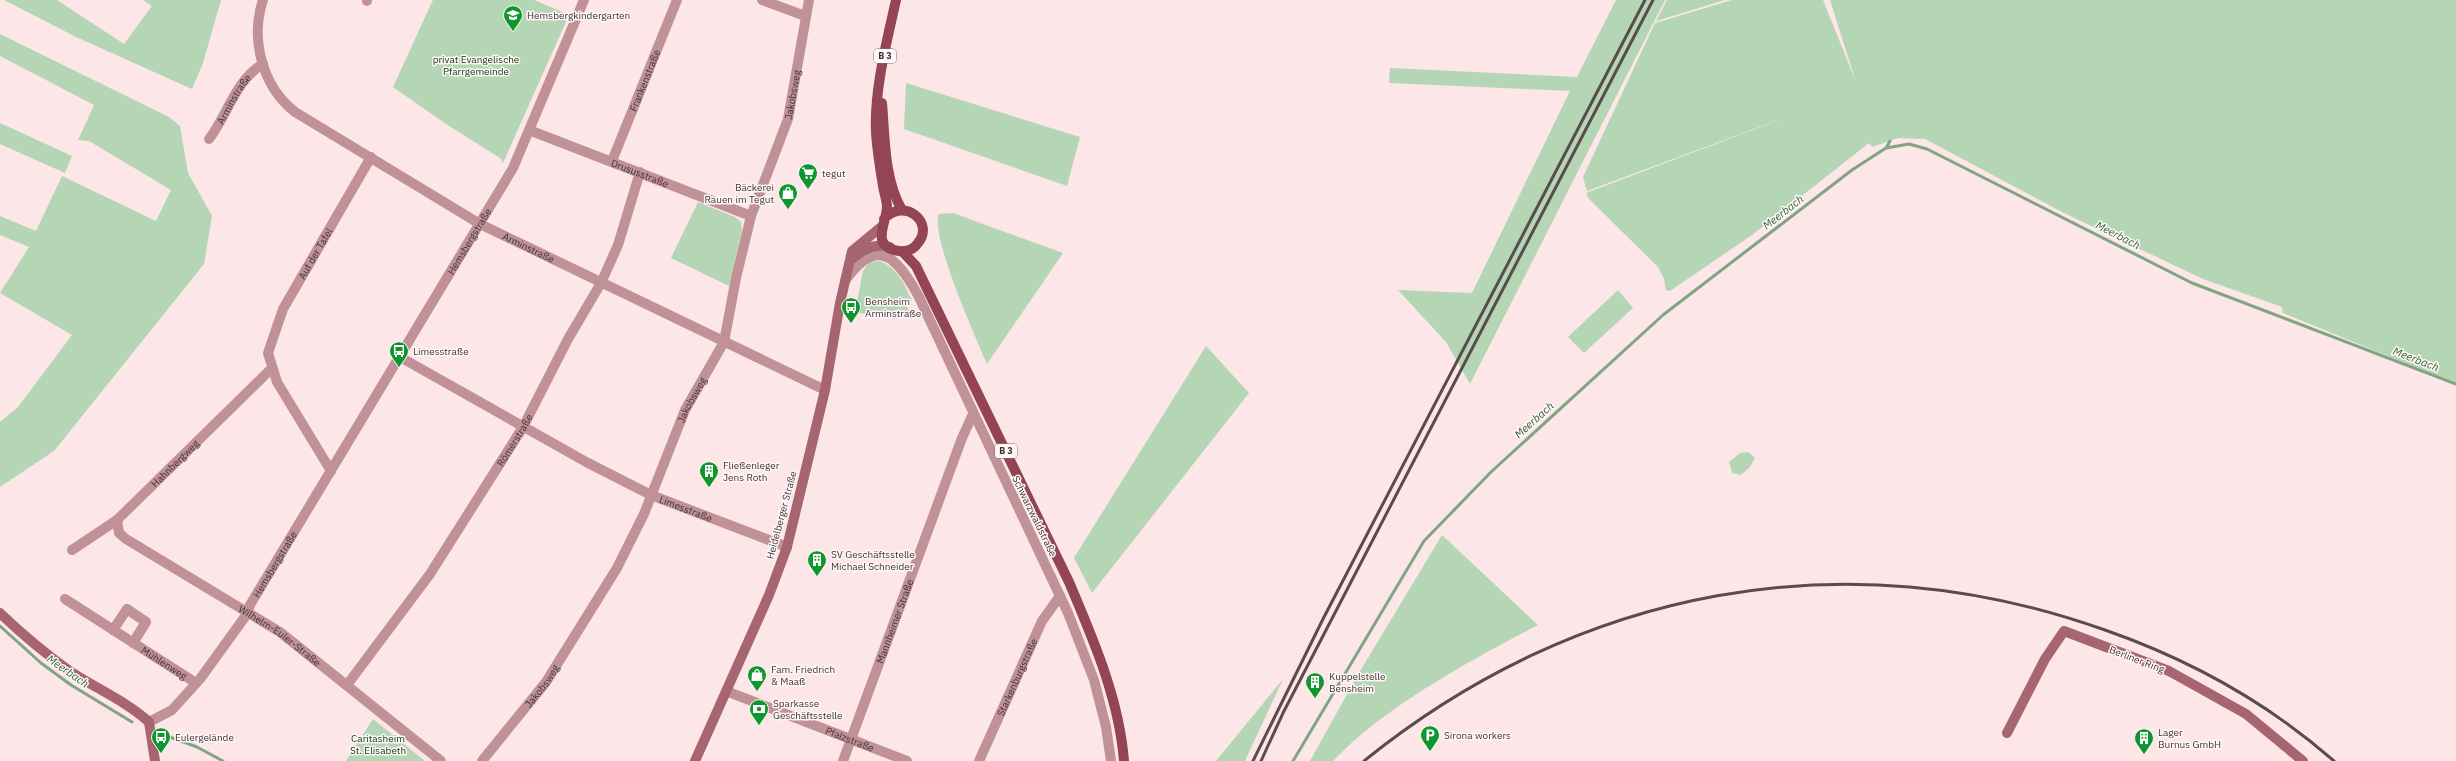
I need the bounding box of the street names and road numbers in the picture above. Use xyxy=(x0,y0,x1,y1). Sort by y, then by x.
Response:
street label: Frankenstraße xyxy=(627,47,664,113)
road number: B 3 xyxy=(874,49,896,63)
street label: Jakobsweg xyxy=(782,68,804,121)
street label: Arminstraße xyxy=(214,71,254,127)
street label: Drususstraße xyxy=(609,156,671,191)
street label: Hemsbergstraße xyxy=(444,205,495,277)
street label: Auf der Tafel xyxy=(296,226,336,282)
street label: Arminstraße xyxy=(500,230,557,266)
street label: Jakobsweg xyxy=(675,374,710,425)
street label: Römerstraße xyxy=(494,411,536,469)
street label: Hahnbergweg xyxy=(148,437,202,490)
road number: B 3 xyxy=(995,444,1017,458)
street label: Heidelberger Straße xyxy=(763,469,800,561)
street label: Schwarzwaldstraße xyxy=(1009,474,1060,559)
street label: Limesstraße xyxy=(657,493,715,525)
street label: Hemsbergstraße xyxy=(250,528,300,600)
street label: Mannheimer Straße xyxy=(873,577,917,665)
street label: Wilhelm-Euler-Straße xyxy=(236,602,324,670)
street label: Starkenburgstraße xyxy=(994,636,1041,718)
street label: Berliner Ring xyxy=(2107,643,2167,676)
street label: Mühlenweg xyxy=(139,644,190,683)
street label: Jakobsweg xyxy=(522,662,563,710)
street label: Pfalzstraße xyxy=(824,724,877,755)

